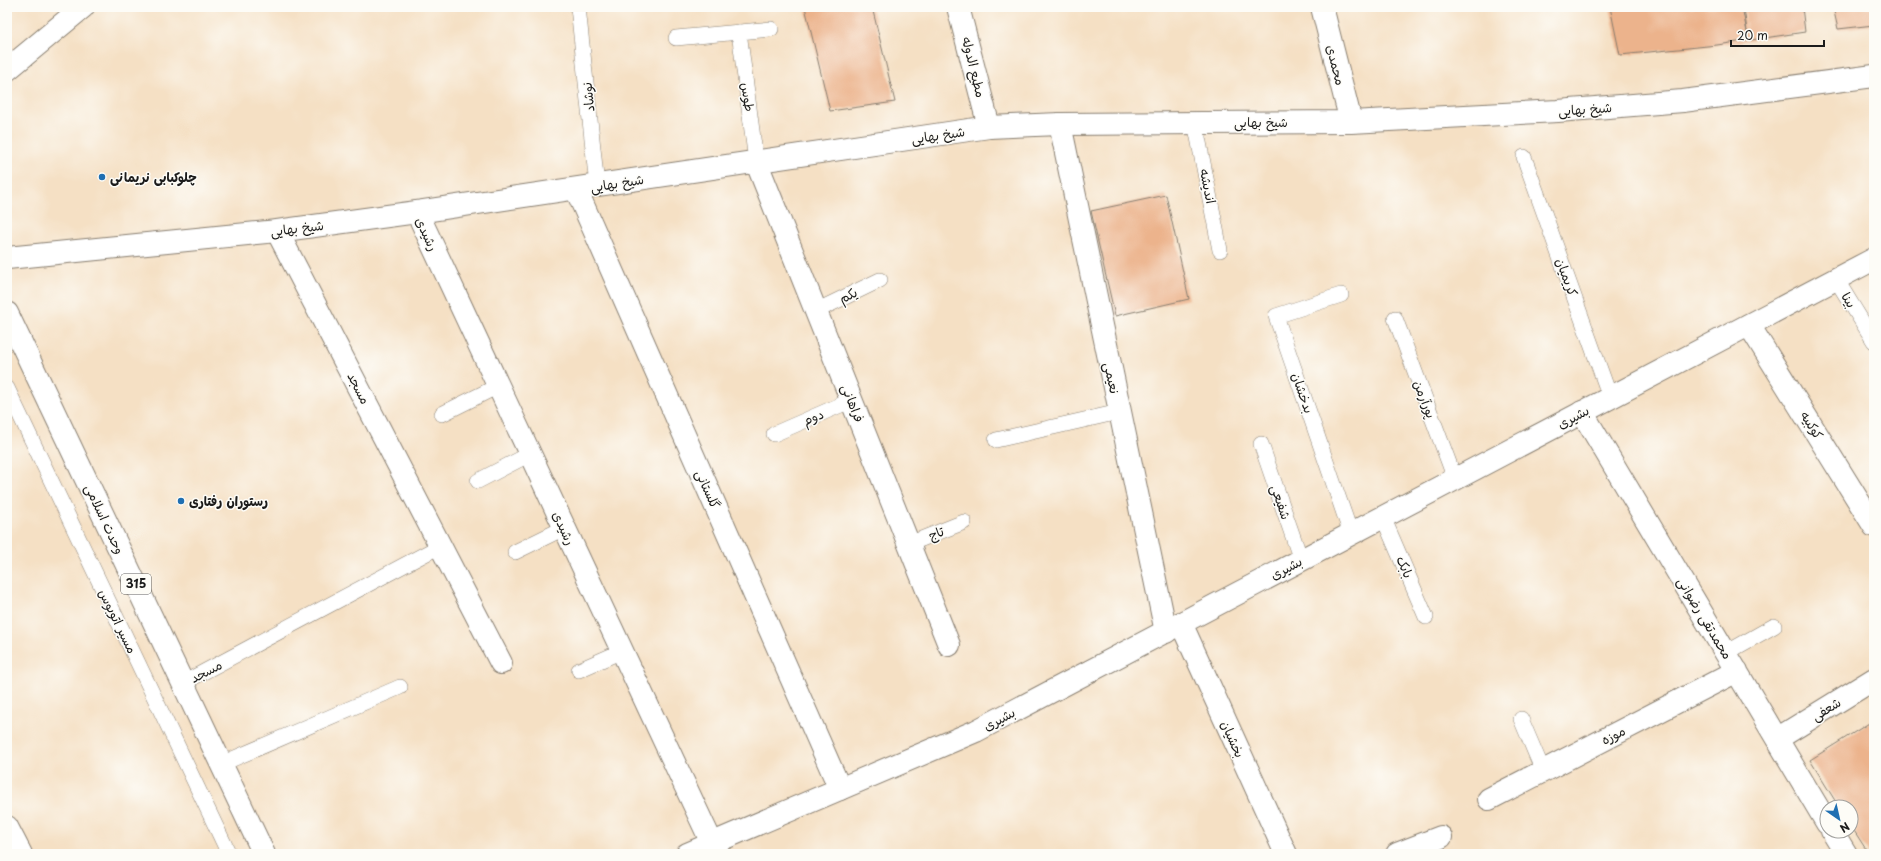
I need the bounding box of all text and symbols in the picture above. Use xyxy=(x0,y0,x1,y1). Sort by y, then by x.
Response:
scale bar xyxy=(1731,22,1824,48)
text: 20 m xyxy=(1737,26,1768,44)
street label: مطیع الدوله xyxy=(956,35,991,100)
street label: محمدی xyxy=(1322,43,1351,87)
street label: نوشاد xyxy=(577,81,598,113)
street label: طوس xyxy=(737,81,760,113)
street label: شیخ بهایی xyxy=(1557,97,1613,121)
street label: شیخ بهایی xyxy=(1234,112,1288,132)
street label: شیخ بهایی xyxy=(910,121,966,149)
place label: چلوکبابی نریمانی xyxy=(110,167,197,187)
street label: اندیشه xyxy=(1196,167,1221,205)
street label: شیخ بهایی xyxy=(589,169,645,197)
marker: چلوکبابی نریمانی xyxy=(97,172,107,182)
street label: رشیدی xyxy=(411,214,444,254)
street label: شیخ بهایی xyxy=(269,215,325,241)
street label: کریمیان xyxy=(1552,255,1583,299)
street label: یکم xyxy=(835,282,861,309)
street label: بینا xyxy=(1837,288,1861,311)
street label: نعیمی xyxy=(1099,360,1125,396)
street label: مسجد xyxy=(343,369,375,407)
street label: بدخشان xyxy=(1288,370,1319,416)
street label: پورآرمن xyxy=(1410,377,1441,421)
street label: فراهانی xyxy=(836,381,870,425)
street label: بشیری xyxy=(1553,400,1592,433)
street label: دوم xyxy=(799,404,827,431)
street label: کوکبیه xyxy=(1796,407,1829,443)
street label: گلستانی xyxy=(691,466,726,512)
street label: وحدت اسلامی xyxy=(80,481,130,557)
street label: شفیعی xyxy=(1266,482,1296,522)
place label: رستوران رفتاری xyxy=(189,491,268,511)
marker: رستوران رفتاری xyxy=(176,496,186,506)
street label: رشیدی xyxy=(548,508,581,548)
street label: تاج xyxy=(925,521,947,545)
street label: بشیری xyxy=(1266,551,1305,584)
street label: بابک xyxy=(1392,553,1419,581)
street label: محمدتقی رضوانی xyxy=(1673,573,1737,663)
road number: 315 xyxy=(121,574,151,594)
street label: مسیر اتوبوس xyxy=(95,585,142,656)
street label: مسجد xyxy=(187,654,225,687)
street label: شعفی xyxy=(1807,692,1845,726)
street label: بشیری xyxy=(979,702,1018,735)
street label: بخشیان xyxy=(1217,717,1250,760)
street label: موزه xyxy=(1597,720,1628,749)
north arrow xyxy=(1819,799,1859,839)
text: N xyxy=(1836,818,1853,837)

